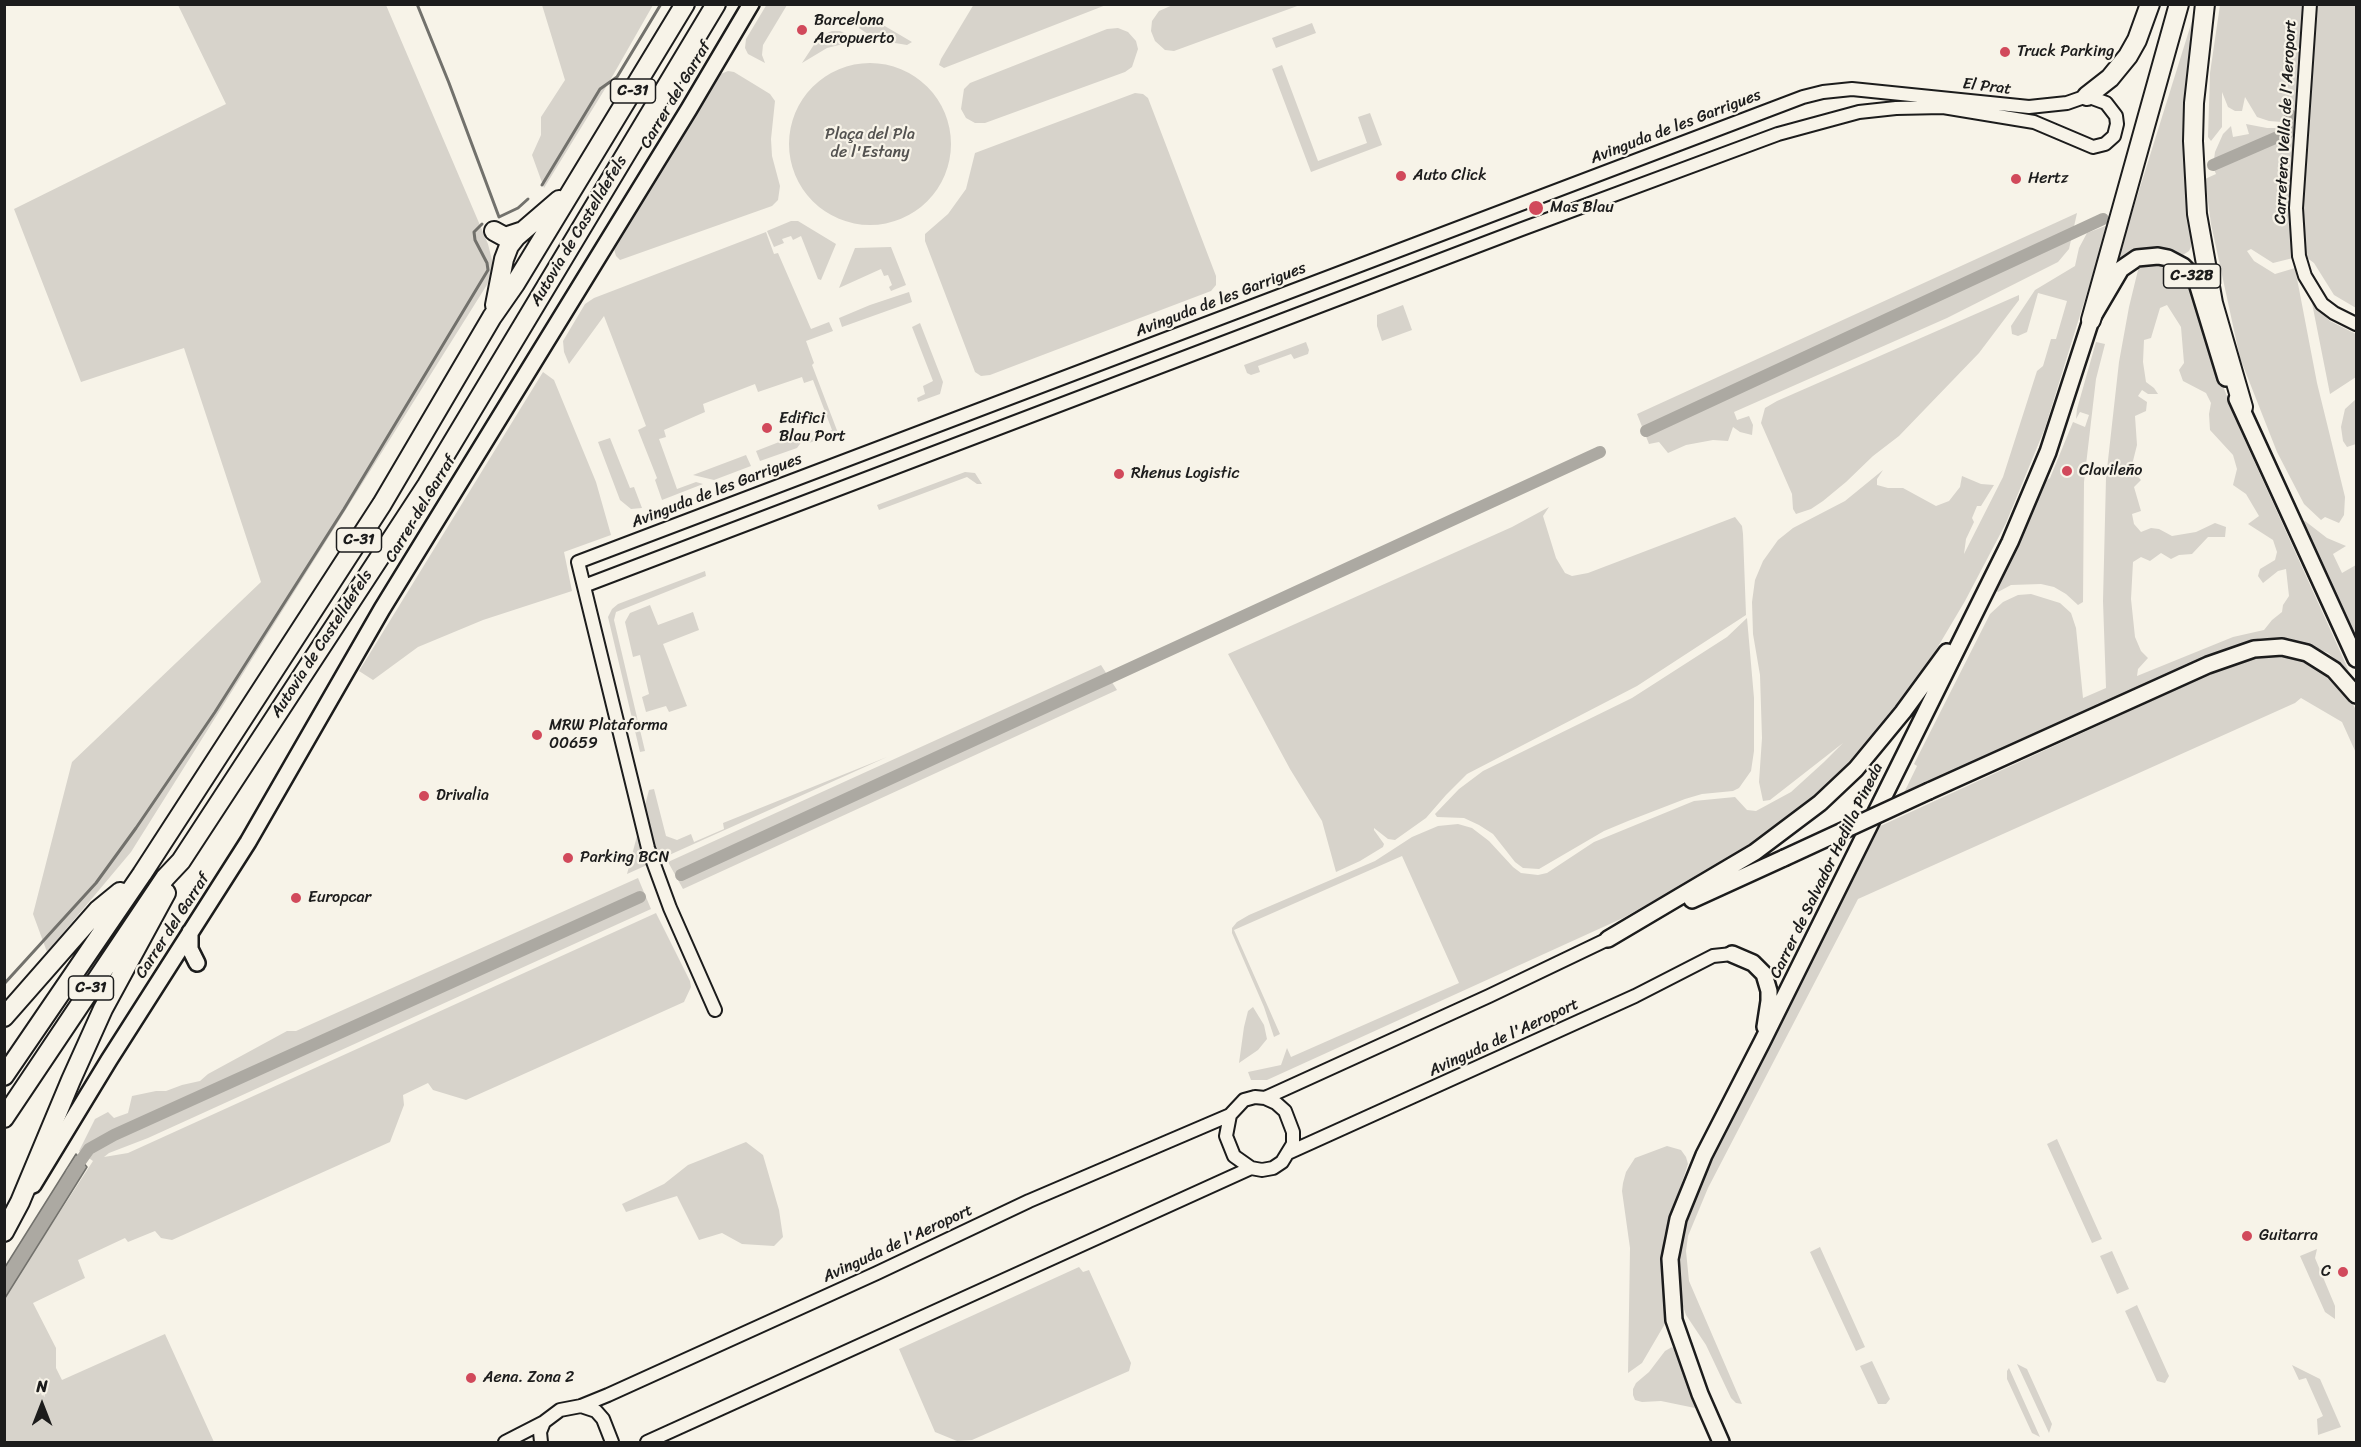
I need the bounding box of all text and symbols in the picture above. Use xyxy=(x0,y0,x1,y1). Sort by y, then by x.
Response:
place label: Barcelona Aeropuerto xyxy=(814,11,894,49)
street label: Carretera Vella de l'Aeroport xyxy=(2271,19,2301,225)
marker: Barcelona Aeropuerto xyxy=(795,23,809,37)
street label: Carrer del Garraf xyxy=(636,38,716,152)
place label: Truck Parking xyxy=(2017,42,2114,62)
marker: Truck Parking xyxy=(1998,45,2012,59)
street label: El Prat xyxy=(1962,74,2012,100)
road number: C-31 xyxy=(610,79,656,103)
street label: Avinguda de les Garrigues xyxy=(1588,86,1764,168)
park label: Plaça del Pla de l'Estany xyxy=(825,125,915,163)
street label: Autovia de Castelldefels xyxy=(526,152,632,310)
place label: Auto Click xyxy=(1413,166,1487,186)
marker: Auto Click xyxy=(1394,169,1408,183)
place label: Hertz xyxy=(2028,169,2069,189)
marker: Hertz xyxy=(2009,172,2023,186)
place label: Mas Blau xyxy=(1550,198,1614,218)
marker: Mas Blau xyxy=(1527,199,1545,217)
street label: Avinguda de les Garrigues xyxy=(1133,259,1309,341)
road number: C-32B xyxy=(2164,264,2220,288)
place label: Edifici Blau Port xyxy=(779,409,846,447)
marker: Edifici Blau Port xyxy=(760,421,774,435)
street label: Avinguda de les Garrigues xyxy=(629,450,805,532)
street label: Carrer del Garraf xyxy=(381,452,461,566)
place label: Clavileño xyxy=(2079,461,2142,481)
place label: Rhenus Logistic xyxy=(1131,464,1239,484)
marker: Clavileño xyxy=(2060,464,2074,478)
marker: Rhenus Logistic xyxy=(1112,467,1126,481)
road number: C-31 xyxy=(336,528,382,552)
street label: Autovia de Castelldefels xyxy=(267,567,377,721)
place label: MRW Plataforma 00659 xyxy=(549,716,668,754)
marker: MRW Plataforma 00659 xyxy=(530,728,544,742)
street label: Carrer de Salvador Hedilla Pineda xyxy=(1766,760,1888,982)
place label: Drivalia xyxy=(436,786,489,806)
marker: Drivalia xyxy=(417,789,431,803)
place label: Parking BCN xyxy=(580,848,669,868)
marker: Parking BCN xyxy=(561,851,575,865)
street label: Carrer del Garraf xyxy=(132,870,214,982)
place label: Europcar xyxy=(308,888,371,908)
marker: Europcar xyxy=(289,891,303,905)
road number: C-31 xyxy=(68,976,113,1000)
street label: Avinguda de l'Aeroport xyxy=(1426,995,1582,1081)
street label: Avinguda de l'Aeroport xyxy=(820,1201,976,1287)
place label: Guitarra xyxy=(2259,1226,2318,1246)
marker: Guitarra xyxy=(2240,1229,2254,1243)
place label: C xyxy=(2321,1262,2331,1282)
marker: C xyxy=(2336,1265,2350,1279)
place label: Aena. Zona 2 xyxy=(483,1368,574,1388)
marker: Aena. Zona 2 xyxy=(464,1371,478,1385)
text: N xyxy=(36,1372,48,1401)
north arrow xyxy=(12,1375,72,1435)

